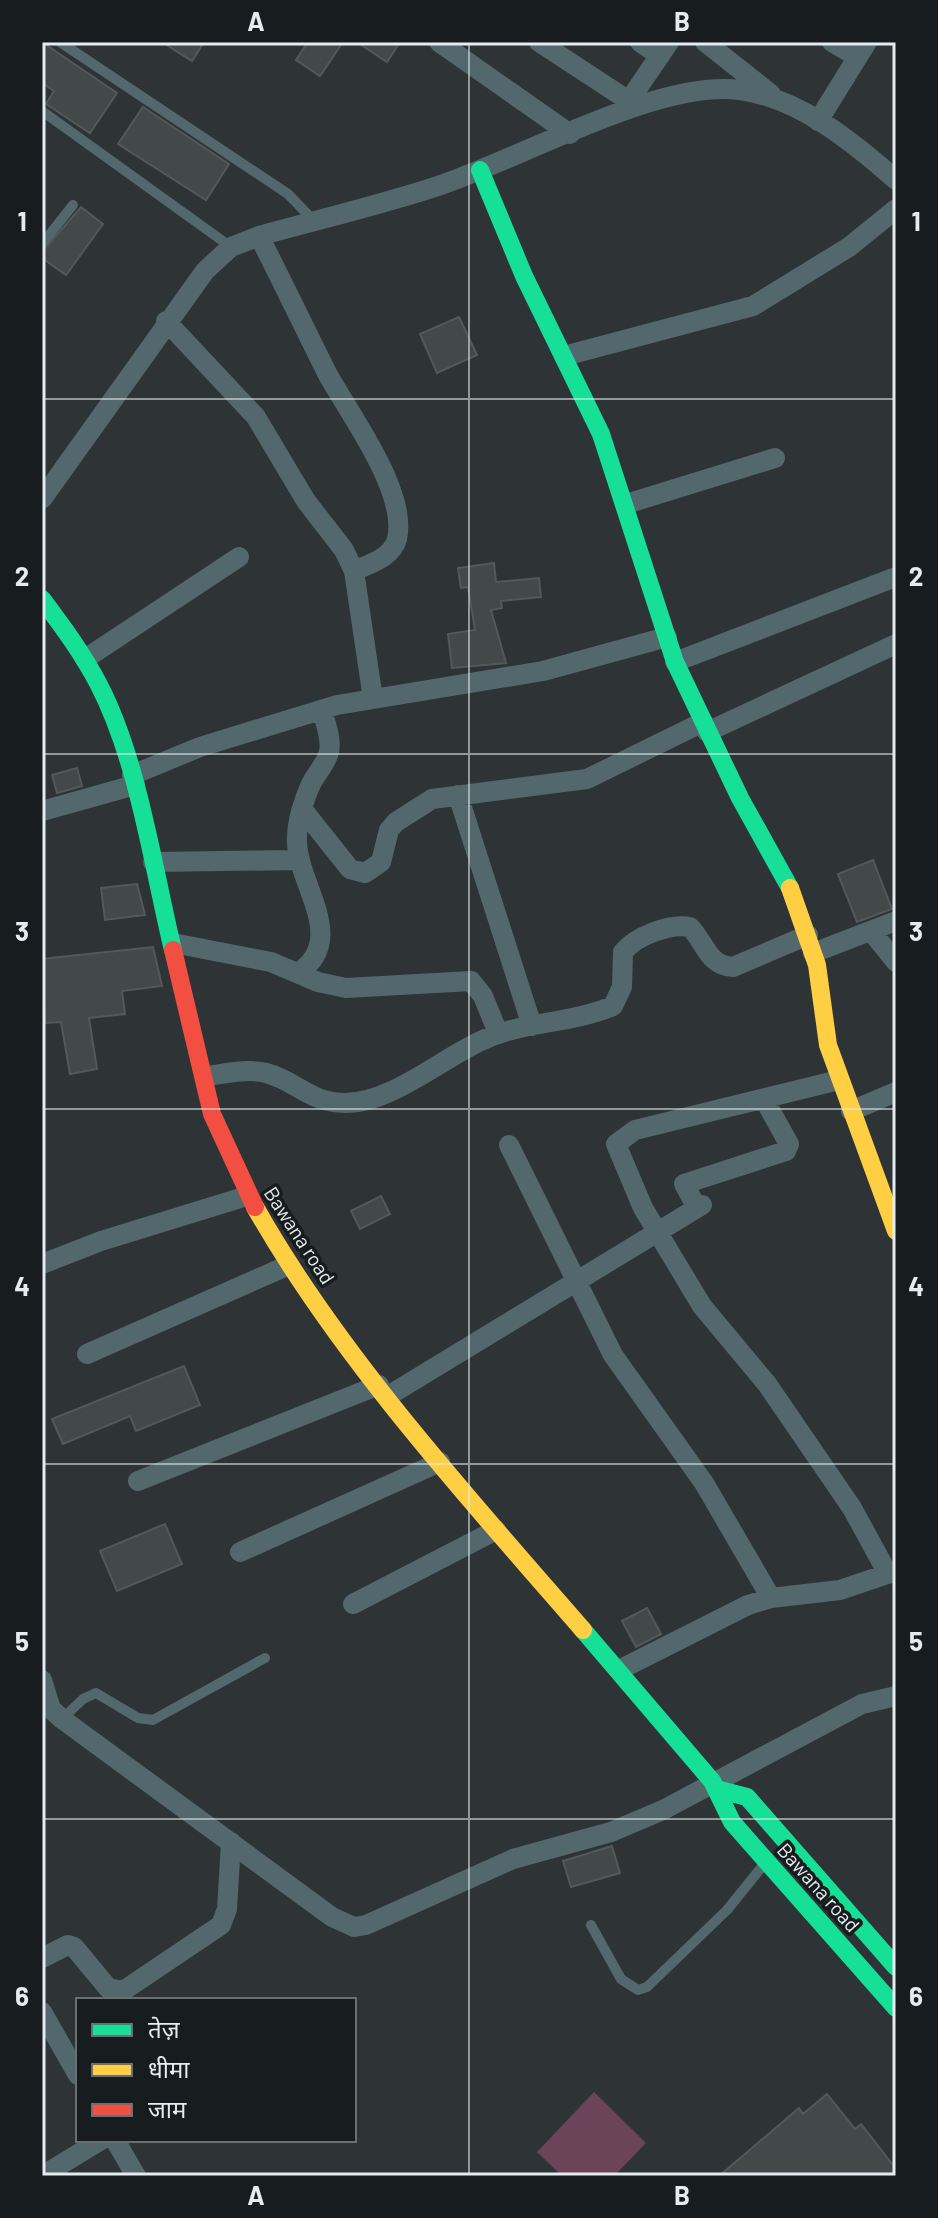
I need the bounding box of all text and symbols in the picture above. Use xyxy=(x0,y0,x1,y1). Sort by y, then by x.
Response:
text: A xyxy=(247,5,265,36)
text: B xyxy=(674,5,690,36)
text: 1 xyxy=(17,205,27,236)
text: 1 xyxy=(911,205,921,236)
text: 2 xyxy=(15,560,29,591)
text: 2 xyxy=(909,560,923,591)
text: 3 xyxy=(15,915,29,946)
text: 3 xyxy=(909,915,923,946)
street label: Bawana road xyxy=(260,1182,340,1288)
text: 4 xyxy=(14,1270,30,1301)
text: 4 xyxy=(908,1270,924,1301)
text: 5 xyxy=(15,1625,29,1656)
text: 5 xyxy=(909,1625,923,1656)
street label: Bawana road xyxy=(773,1838,865,1936)
text: 6 xyxy=(15,1980,29,2011)
text: 6 xyxy=(909,1980,923,2011)
legend xyxy=(76,1998,356,2142)
text: तेज़ xyxy=(148,2014,181,2043)
text: धीमा xyxy=(148,2054,190,2083)
text: जाम xyxy=(148,2094,187,2123)
text: A xyxy=(247,2179,265,2210)
text: B xyxy=(674,2179,690,2210)

